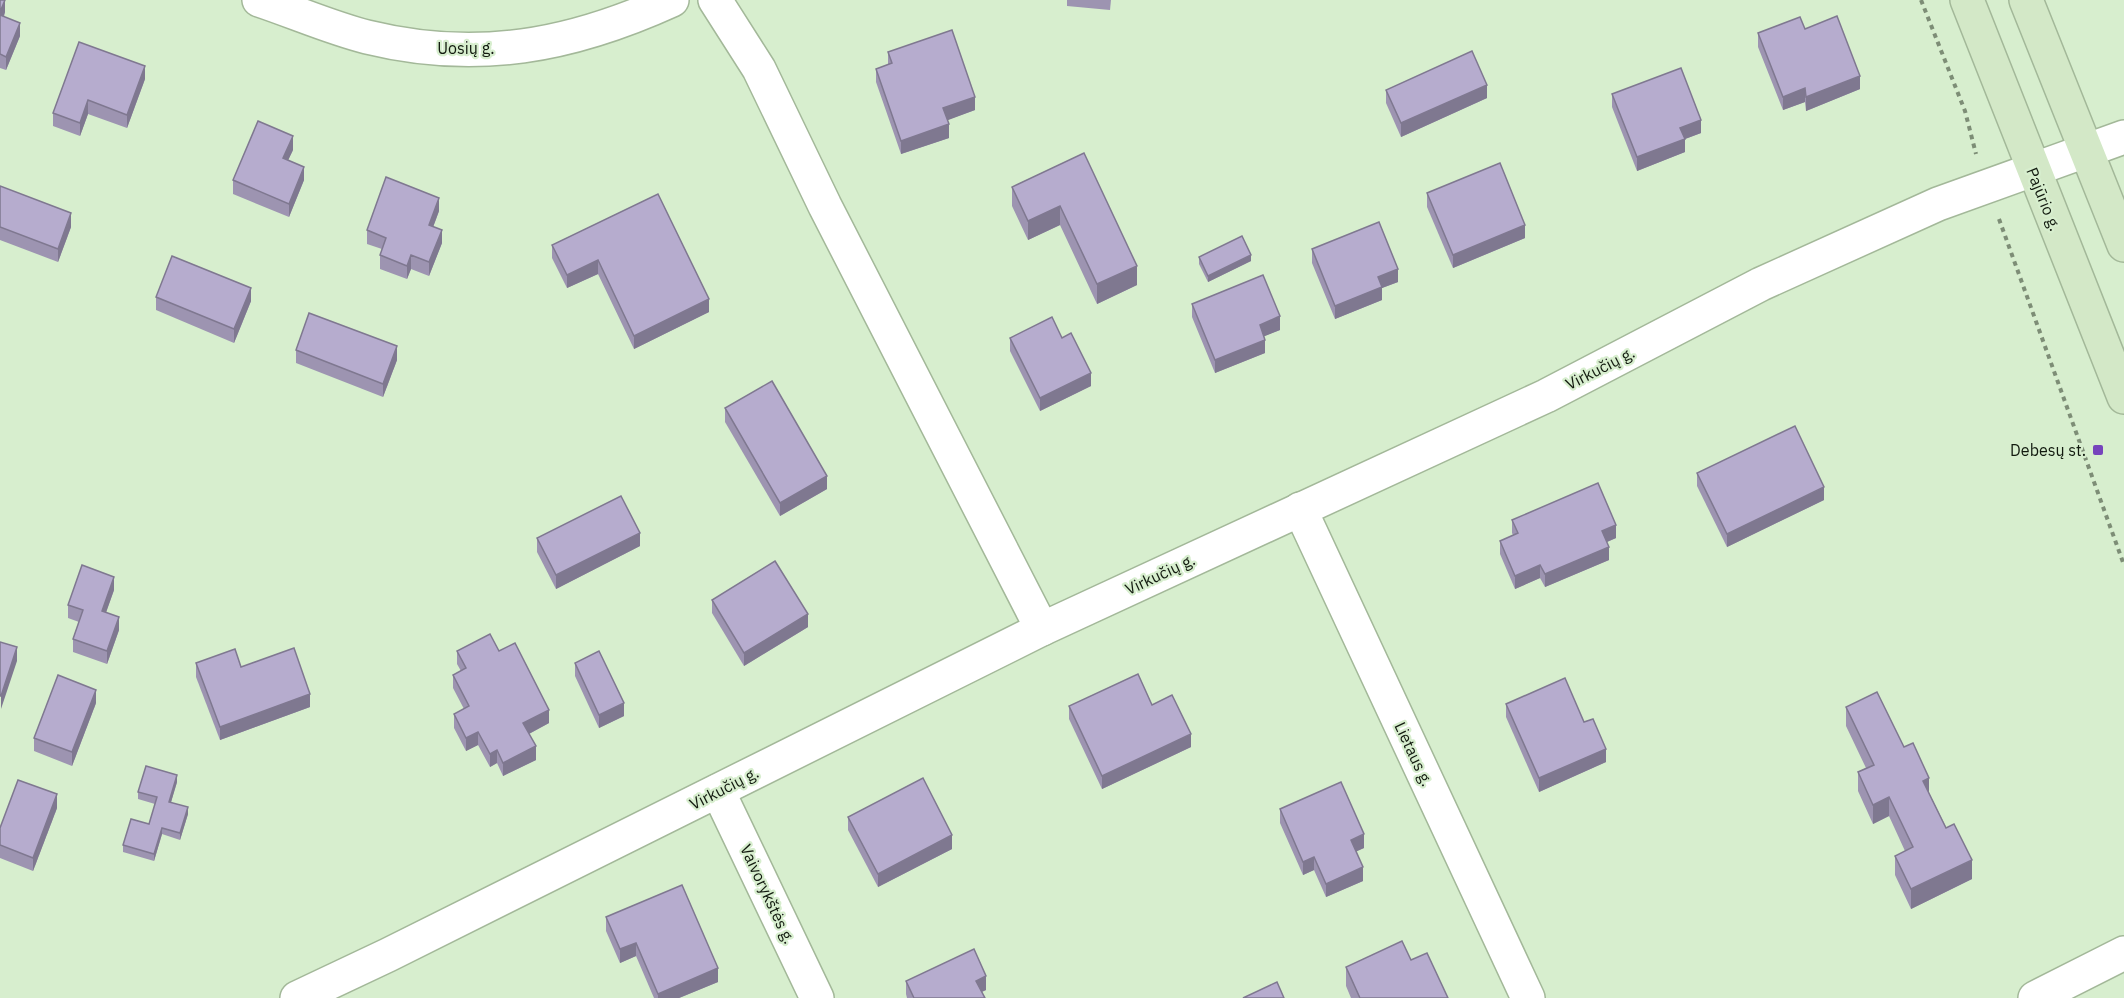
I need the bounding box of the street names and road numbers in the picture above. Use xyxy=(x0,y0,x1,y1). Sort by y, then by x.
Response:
street label: Uosių g. xyxy=(437,38,495,58)
street label: Pajūrio g. xyxy=(2022,164,2066,234)
street label: Virkučių g. xyxy=(1562,342,1638,394)
street label: Virkučių g. xyxy=(1122,549,1198,599)
street label: Lietaus g. xyxy=(1390,719,1438,789)
street label: Virkučių g. xyxy=(686,762,762,814)
street label: Vaivorykštės g. xyxy=(736,841,800,947)

